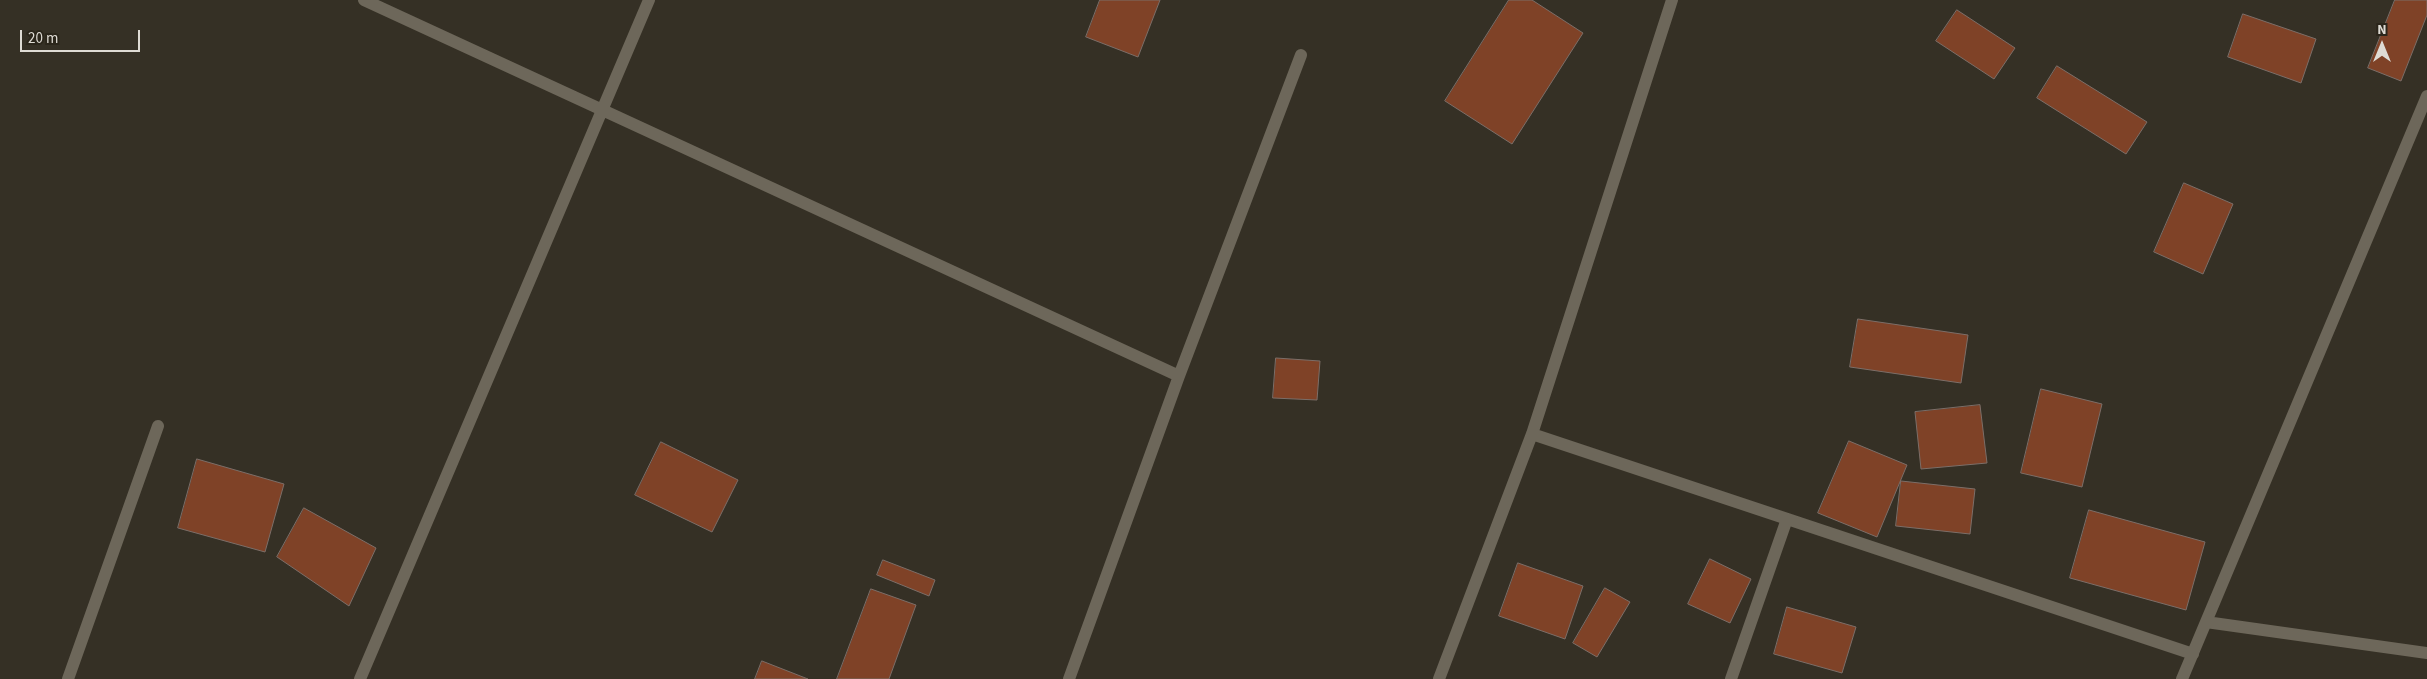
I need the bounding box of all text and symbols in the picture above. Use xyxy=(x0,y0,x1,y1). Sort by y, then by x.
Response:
scale bar xyxy=(22,20,142,52)
north arrow xyxy=(2357,20,2407,70)
text: N xyxy=(2377,20,2387,40)
text: 20 m xyxy=(28,28,58,49)

